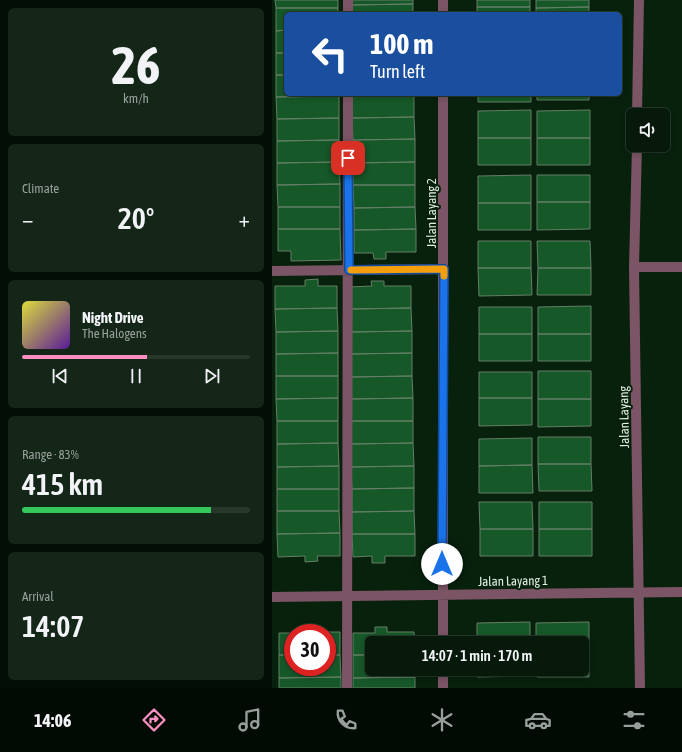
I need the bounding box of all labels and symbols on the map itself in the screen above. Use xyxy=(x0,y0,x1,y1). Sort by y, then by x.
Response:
pin xyxy=(331,141,365,175)
street label: Jalan Layang 2 xyxy=(424,178,439,248)
street label: Jalan Layang xyxy=(616,385,632,448)
position arrow xyxy=(421,543,463,585)
street label: Jalan Layang 1 xyxy=(478,573,548,589)
speed limit sign: 30 xyxy=(284,624,336,676)

